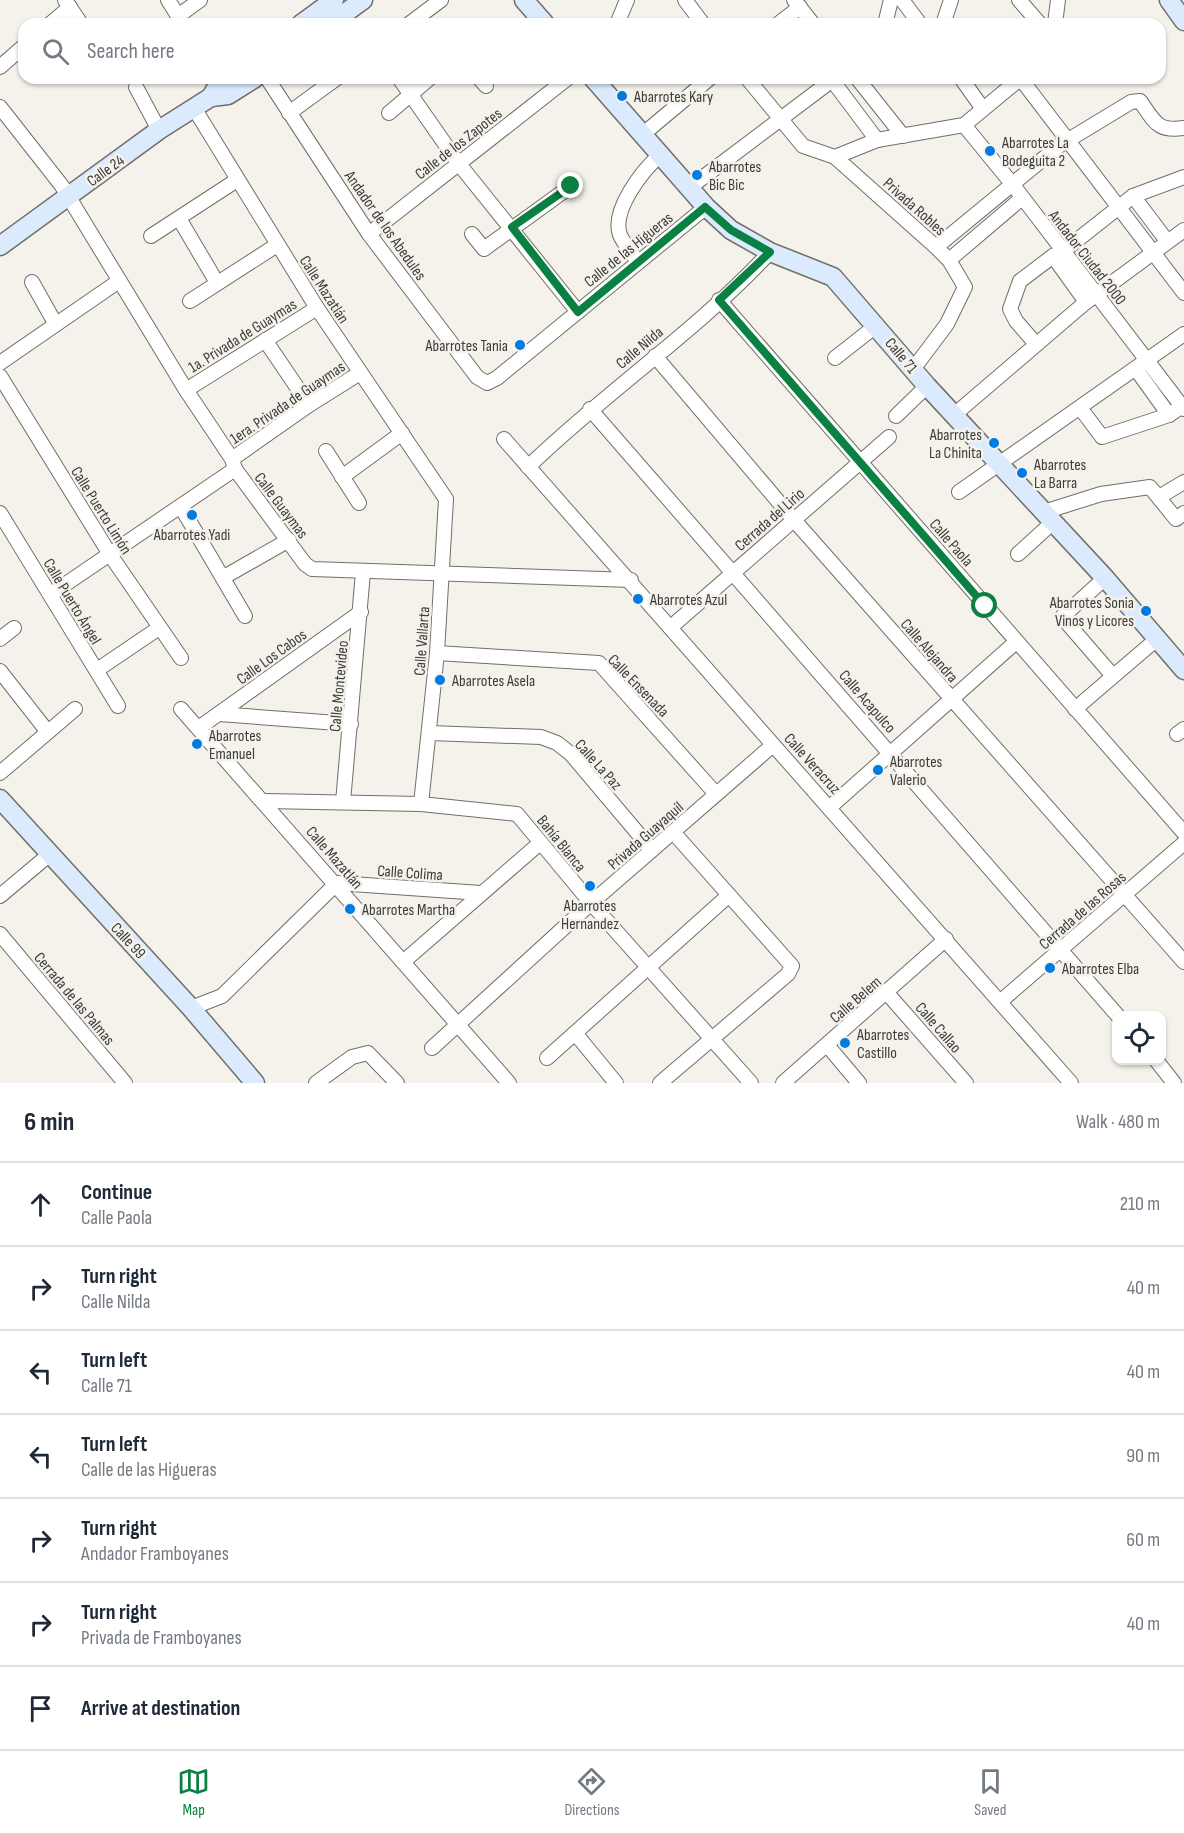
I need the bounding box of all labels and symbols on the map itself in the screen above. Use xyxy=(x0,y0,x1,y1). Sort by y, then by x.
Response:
place label: Abarrotes Kary xyxy=(633,88,713,107)
marker: Abarrotes Kary xyxy=(615,89,629,103)
street label: Calle de los Zapotes xyxy=(412,104,506,184)
place label: Abarrotes La Bodeguita 2 xyxy=(1001,134,1069,171)
marker: Abarrotes La Bodeguita 2 xyxy=(983,144,997,158)
street label: Calle 24 xyxy=(83,151,129,191)
place label: Abarrotes Bic Bic xyxy=(708,158,762,195)
street label: Andador de los Abedules xyxy=(339,167,430,285)
marker: Abarrotes Bic Bic xyxy=(690,168,704,182)
route end xyxy=(557,172,583,198)
street label: Privada Robles xyxy=(879,174,949,240)
street label: Andador Ciudad 2000 xyxy=(1043,206,1130,309)
street label: Calle de las Higueras xyxy=(581,208,677,292)
street label: Calle Mazatlán xyxy=(295,252,353,327)
street label: 1a. Privada de Guaymas xyxy=(185,295,301,377)
street label: Calle Nilda xyxy=(613,323,667,373)
street label: Calle 71 xyxy=(881,334,921,378)
place label: Abarrotes Tania xyxy=(425,337,508,356)
marker: Abarrotes Tania xyxy=(513,338,527,352)
street label: 1era. Privada de Guaymas xyxy=(227,358,349,449)
place label: Abarrotes La Chinita xyxy=(929,426,982,463)
marker: Abarrotes La Chinita xyxy=(987,436,1001,450)
place label: Abarrotes La Barra xyxy=(1033,456,1087,493)
street label: Calle Puerto Limón xyxy=(66,463,135,558)
marker: Abarrotes La Barra xyxy=(1015,466,1029,480)
street label: Calle Guaymas xyxy=(250,469,312,543)
street label: Cerrada del Lirio xyxy=(731,485,809,556)
marker: Abarrotes Yadi xyxy=(185,508,199,522)
street label: Calle Paola xyxy=(925,515,977,571)
place label: Abarrotes Yadi xyxy=(153,526,230,545)
street label: Calle Puerto Ángel xyxy=(39,555,105,648)
place label: Abarrotes Azul xyxy=(649,591,727,610)
marker: Abarrotes Azul xyxy=(631,592,645,606)
route start xyxy=(971,592,997,618)
place label: Abarrotes Sonia Vinos y Licores xyxy=(1049,594,1134,631)
marker: Abarrotes Sonia Vinos y Licores xyxy=(1139,604,1153,618)
street label: Calle Vallarta xyxy=(411,606,434,676)
street label: Calle Alejandra xyxy=(896,615,962,687)
street label: Calle Los Cabos xyxy=(233,625,311,689)
street label: Calle Montevideo xyxy=(326,640,353,733)
street label: Calle Ensenada xyxy=(603,651,673,721)
street label: Calle Acapulco xyxy=(834,667,899,737)
place label: Abarrotes Asela xyxy=(451,672,535,691)
marker: Abarrotes Asela xyxy=(433,673,447,687)
place label: Abarrotes Emanuel xyxy=(208,727,262,764)
street label: Calle Veracruz xyxy=(780,730,844,799)
street label: Calle La Paz xyxy=(570,736,626,794)
marker: Abarrotes Emanuel xyxy=(190,737,204,751)
place label: Abarrotes Valerio xyxy=(889,753,943,790)
marker: Abarrotes Valerio xyxy=(871,763,885,777)
street label: Privada Guayaquil xyxy=(604,798,688,874)
street label: Bahía Blanca xyxy=(532,812,589,876)
street label: Calle Mazatlán xyxy=(301,823,366,893)
street label: Calle Colima xyxy=(377,862,443,885)
street label: Cerrada de las Rosas xyxy=(1036,868,1131,954)
marker: Abarrotes Hernandez xyxy=(583,879,597,893)
place label: Abarrotes Hernandez xyxy=(561,897,619,934)
place label: Abarrotes Martha xyxy=(361,901,455,920)
marker: Abarrotes Martha xyxy=(343,902,357,916)
street label: Calle 99 xyxy=(106,919,149,963)
street label: Cerrada de las Palmas xyxy=(29,949,118,1049)
place label: Abarrotes Elba xyxy=(1061,960,1139,979)
marker: Abarrotes Elba xyxy=(1043,961,1057,975)
street label: Calle Belem xyxy=(826,973,886,1028)
street label: Calle Callao xyxy=(911,999,965,1057)
place label: Abarrotes Castillo xyxy=(856,1026,910,1063)
marker: Abarrotes Castillo xyxy=(838,1036,852,1050)

